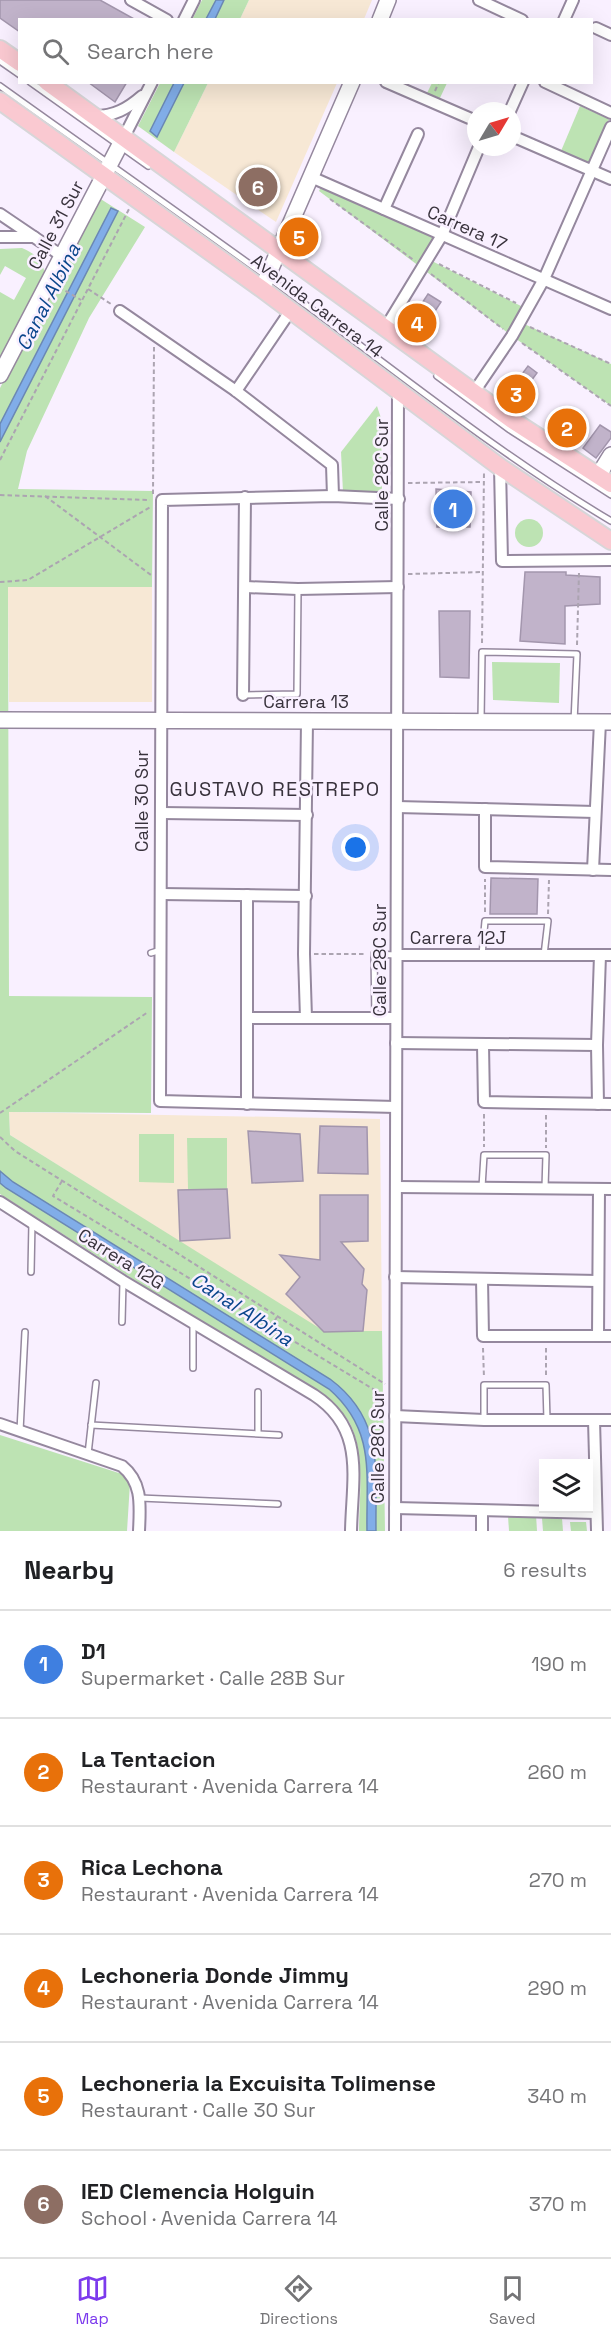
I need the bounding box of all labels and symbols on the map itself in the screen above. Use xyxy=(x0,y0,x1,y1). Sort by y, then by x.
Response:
north arrow xyxy=(467,102,521,156)
pin: 6 xyxy=(238,164,278,210)
street label: Calle 31 Sur xyxy=(22,176,89,273)
street label: Carrera 17 xyxy=(424,200,511,255)
pin: 5 xyxy=(280,214,318,260)
water label: Canal Albina xyxy=(10,239,86,355)
street label: Avenida Carrera 14 xyxy=(247,249,388,363)
pin: 4 xyxy=(398,300,436,346)
pin: 3 xyxy=(496,372,536,416)
pin: 2 xyxy=(548,406,586,450)
street label: Calle 28C Sur xyxy=(370,418,393,532)
pin: 1 xyxy=(434,486,472,532)
street label: Carrera 13 xyxy=(263,690,349,713)
street label: Calle 30 Sur xyxy=(130,750,153,852)
district label: GUSTAVO RESTREPO xyxy=(169,776,381,802)
your location xyxy=(341,833,370,862)
street label: Calle 28C Sur xyxy=(368,903,391,1017)
street label: Carrera 12J xyxy=(410,926,506,949)
street label: Carrera 12G xyxy=(74,1223,169,1294)
water label: Canal Albina xyxy=(186,1266,299,1352)
street label: Calle 28C Sur xyxy=(366,1390,389,1504)

